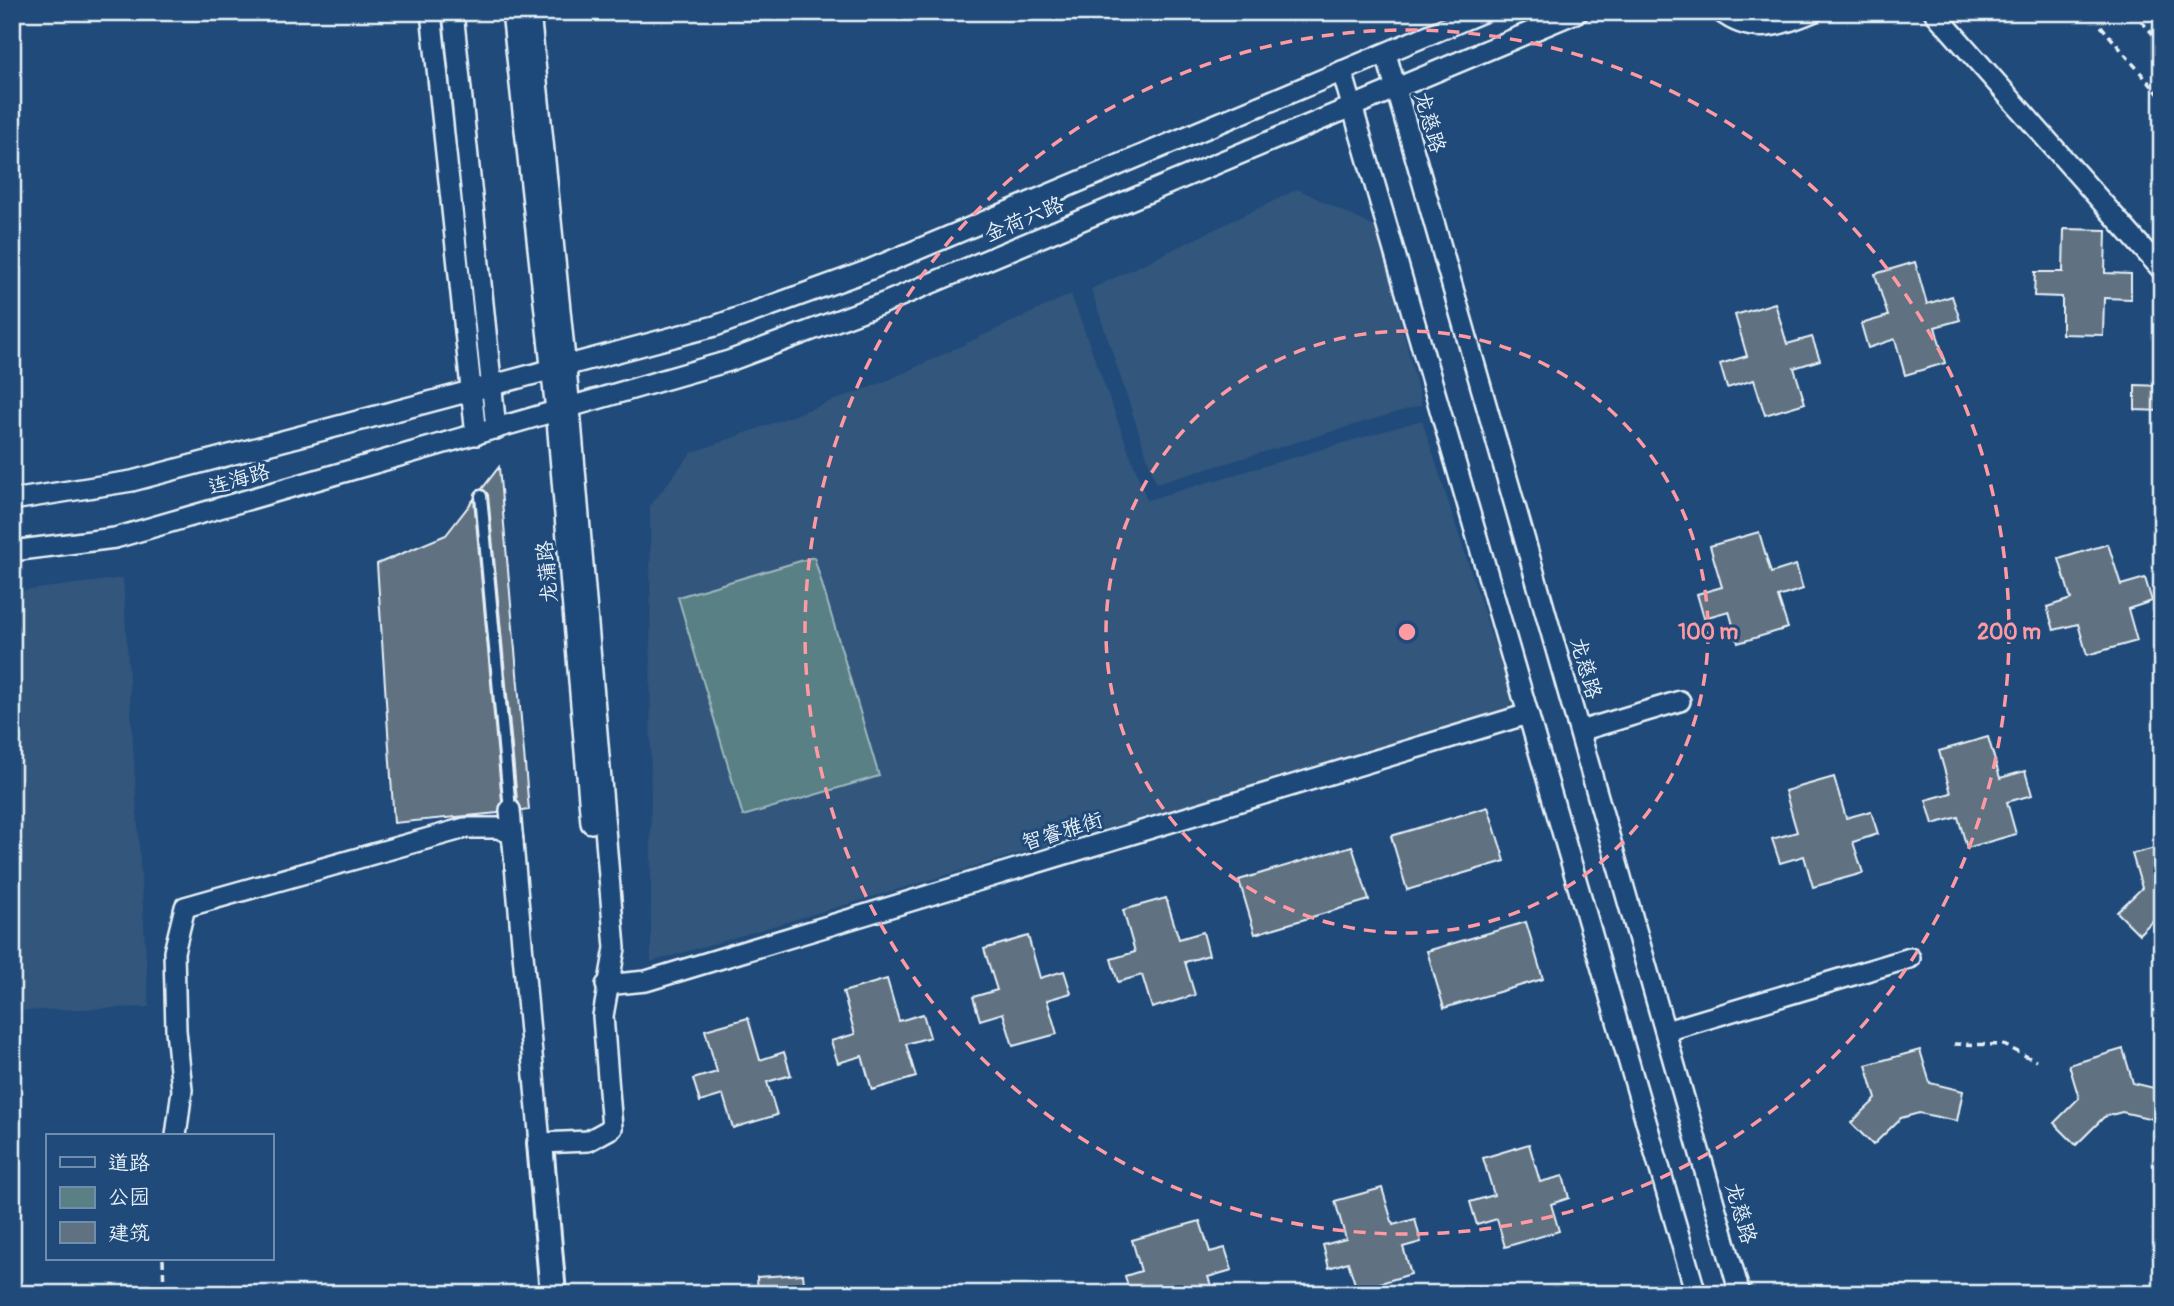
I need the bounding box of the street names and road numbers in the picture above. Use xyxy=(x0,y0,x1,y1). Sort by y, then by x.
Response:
street label: 龙慈路 xyxy=(1408,88,1451,156)
street label: 金荷六路 xyxy=(980,191,1068,248)
street label: 连海路 xyxy=(205,458,273,501)
street label: 龙蒲路 xyxy=(531,539,564,605)
street label: 龙慈路 xyxy=(1564,634,1607,702)
street label: 智睿雅街 xyxy=(1018,806,1106,857)
street label: 龙慈路 xyxy=(1719,1179,1762,1247)

